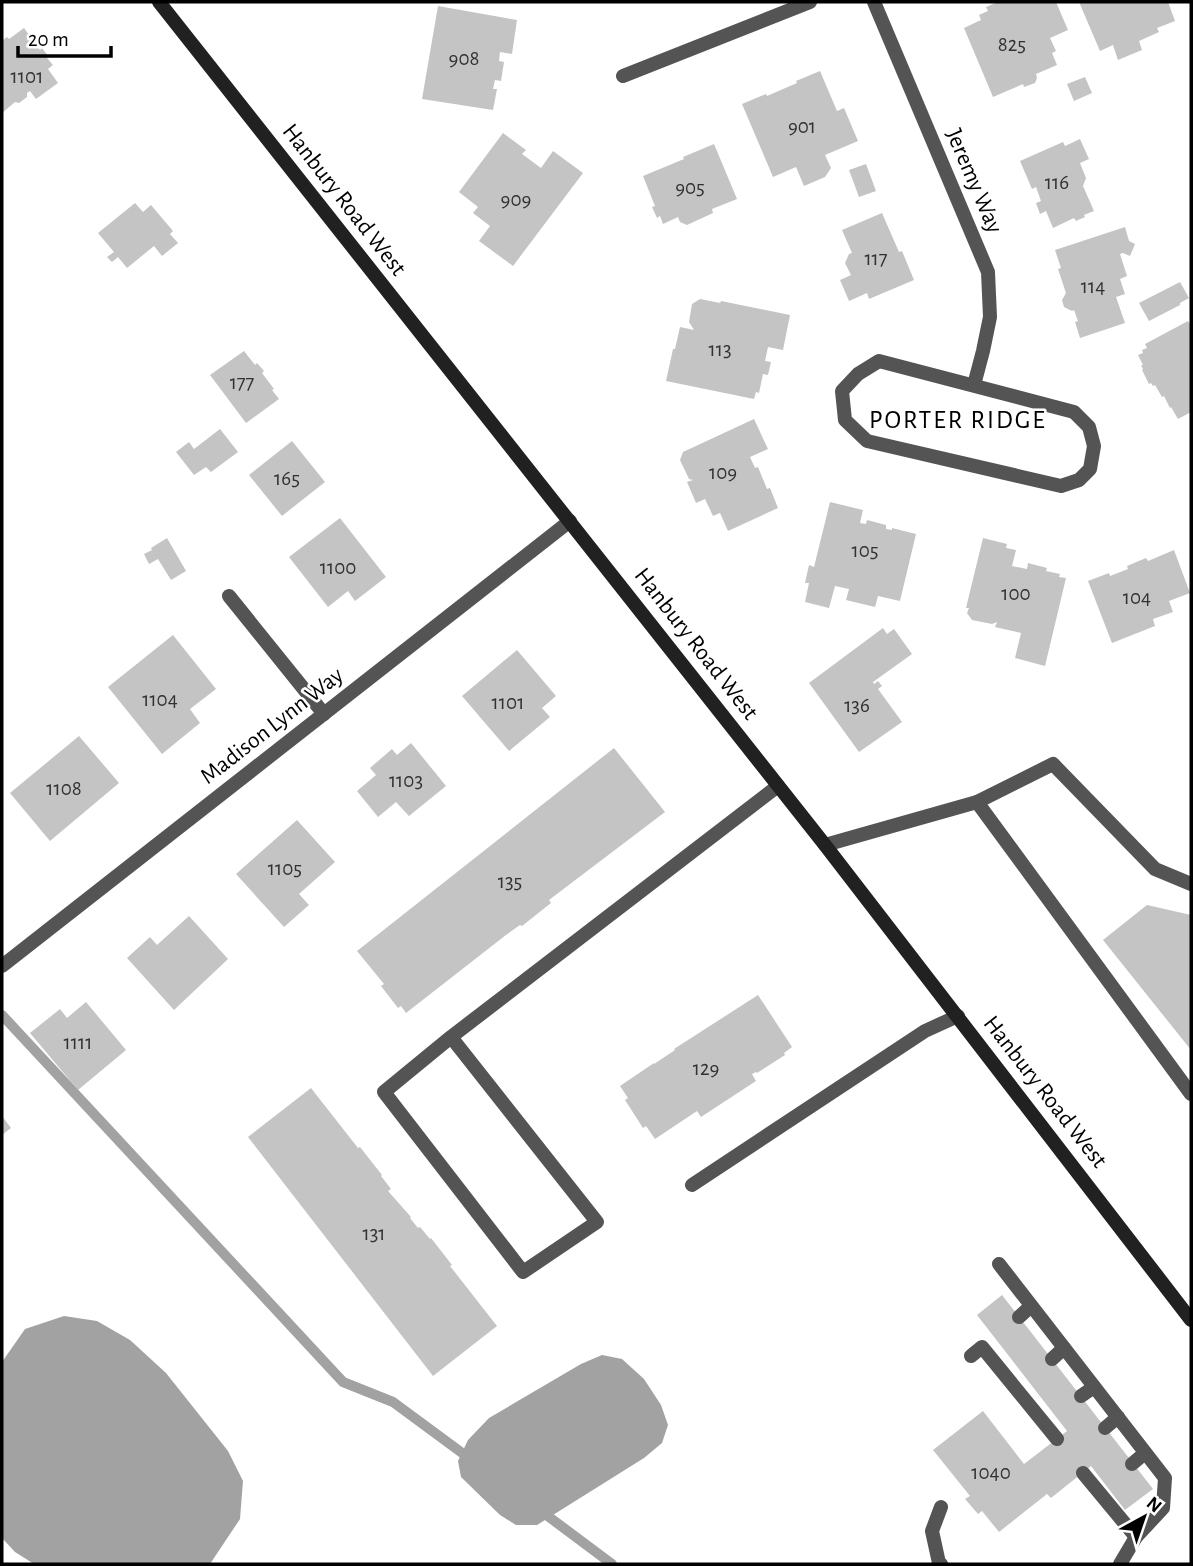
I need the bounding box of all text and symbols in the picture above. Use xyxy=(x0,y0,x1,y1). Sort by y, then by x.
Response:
scale bar xyxy=(18,14,110,58)
text: 20 m xyxy=(28,29,69,50)
house number: 825 xyxy=(998,34,1026,55)
house number: 908 xyxy=(449,48,479,69)
house number: 1101 xyxy=(11,66,43,87)
house number: 901 xyxy=(788,116,816,137)
street label: Hanbury Road West xyxy=(277,120,411,281)
street label: Jeremy Way xyxy=(941,125,1007,237)
house number: 116 xyxy=(1045,172,1069,193)
house number: 905 xyxy=(675,177,705,198)
house number: 909 xyxy=(501,189,531,210)
house number: 117 xyxy=(864,248,888,269)
house number: 114 xyxy=(1081,276,1105,297)
house number: 113 xyxy=(708,339,732,360)
house number: 177 xyxy=(230,372,255,393)
district label: PORTER RIDGE xyxy=(869,407,1047,433)
house number: 109 xyxy=(709,462,737,483)
house number: 165 xyxy=(274,468,300,489)
house number: 105 xyxy=(851,540,879,561)
house number: 1100 xyxy=(320,557,356,578)
street label: Hanbury Road West xyxy=(629,564,763,725)
house number: 100 xyxy=(1001,583,1031,604)
house number: 104 xyxy=(1123,587,1151,608)
street label: Madison Lynn Way xyxy=(196,663,348,789)
house number: 1104 xyxy=(142,689,178,710)
house number: 1101 xyxy=(492,692,524,713)
house number: 136 xyxy=(844,695,870,716)
house number: 1103 xyxy=(389,770,423,791)
house number: 1108 xyxy=(46,778,82,799)
house number: 1105 xyxy=(268,858,302,879)
house number: 135 xyxy=(498,871,522,892)
street label: Hanbury Road West xyxy=(978,1012,1112,1173)
house number: 1111 xyxy=(64,1032,92,1053)
house number: 129 xyxy=(693,1058,719,1079)
house number: 131 xyxy=(362,1223,386,1244)
house number: 1040 xyxy=(971,1462,1011,1483)
north arrow xyxy=(1109,1482,1179,1552)
text: N xyxy=(1143,1494,1165,1517)

